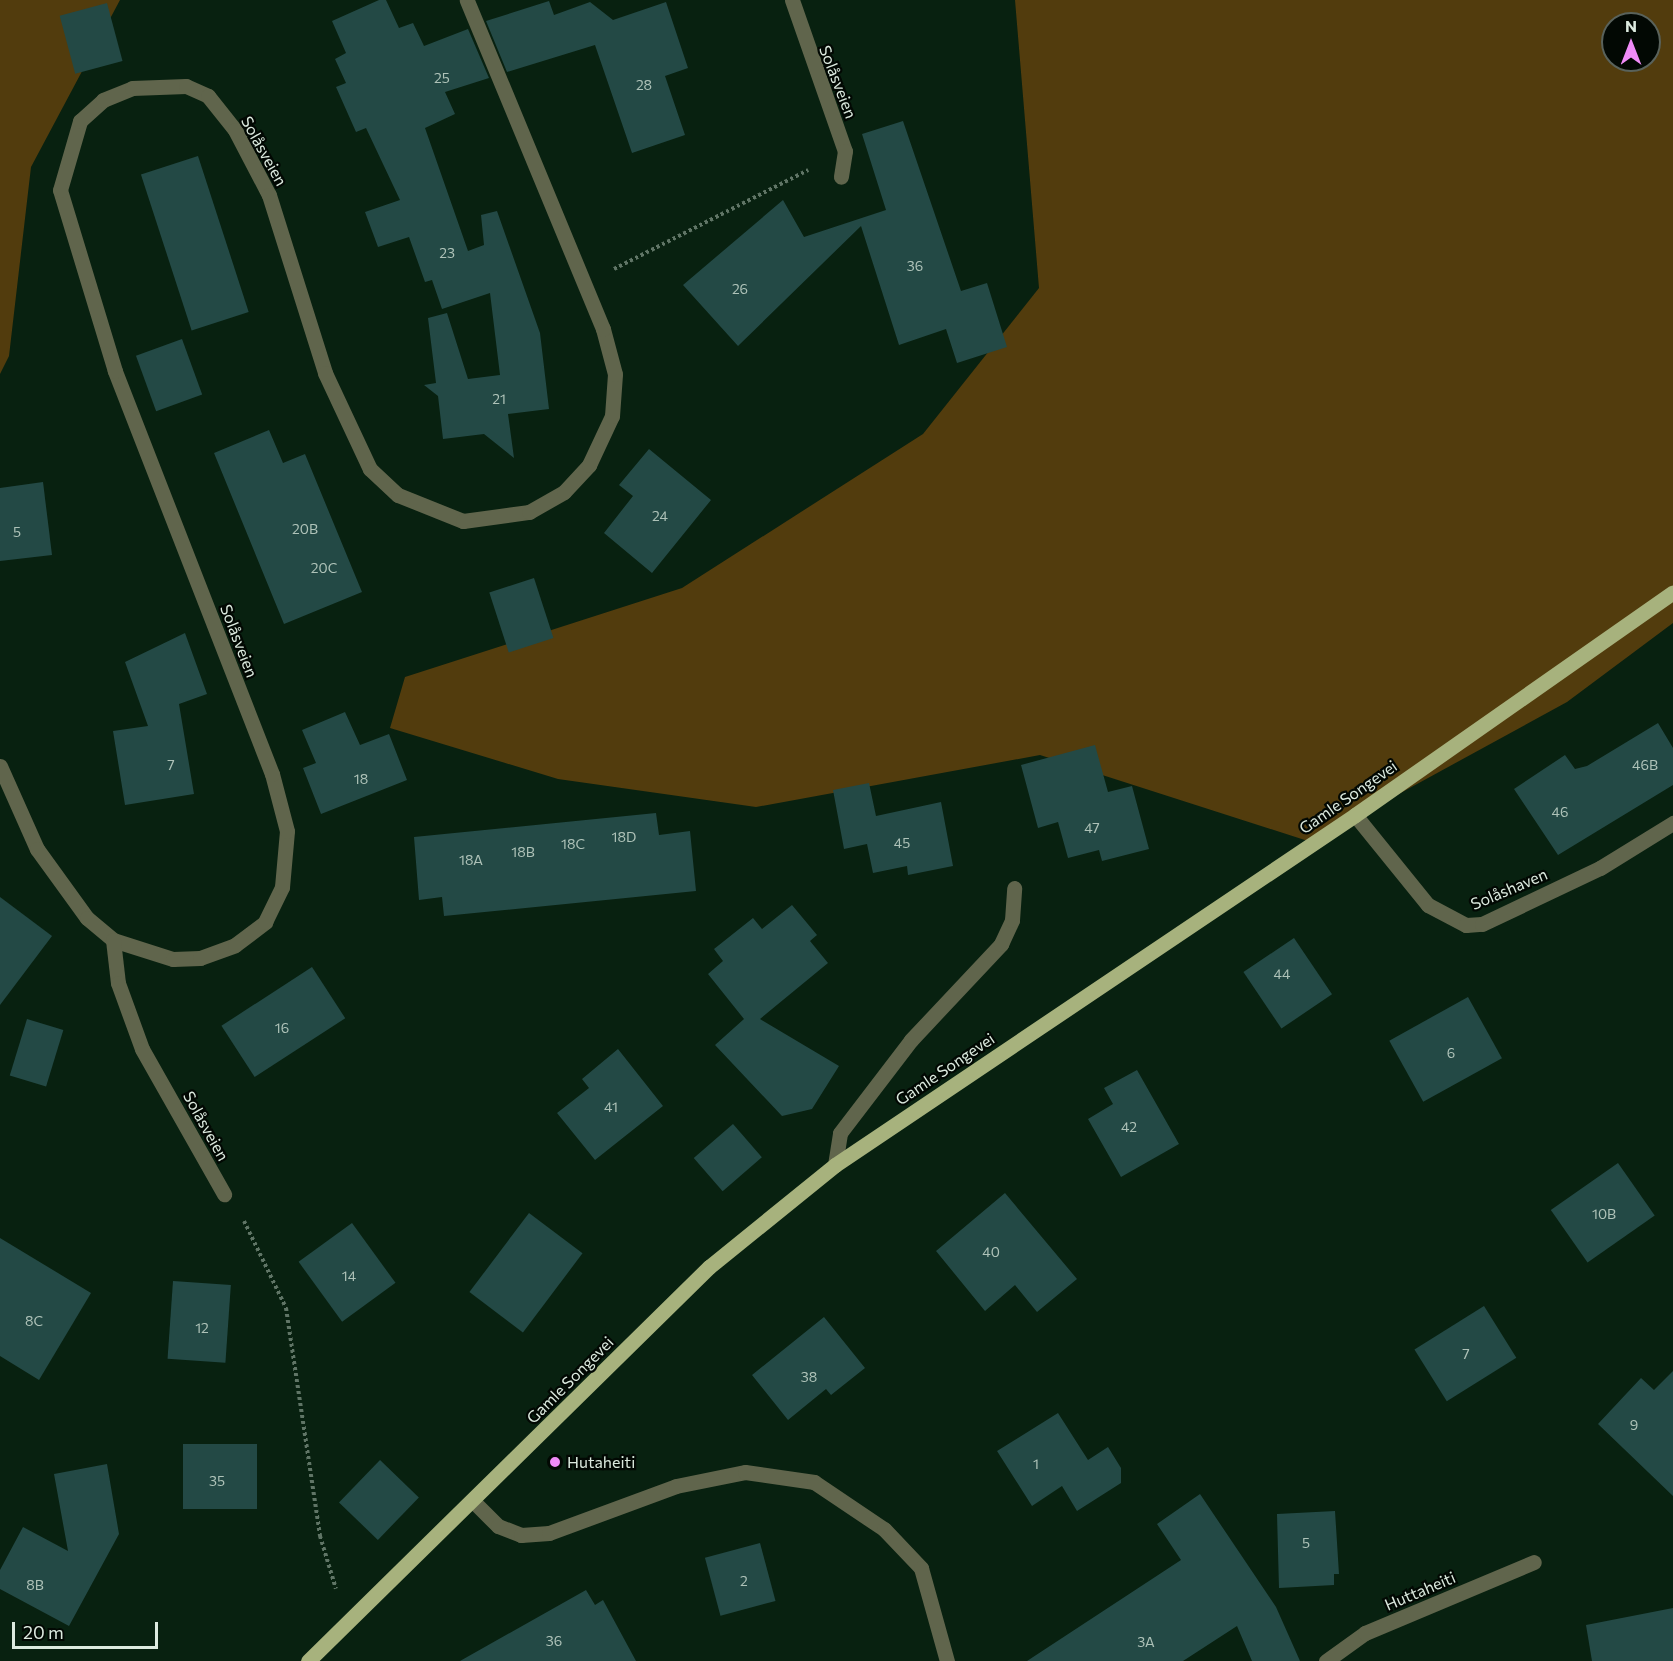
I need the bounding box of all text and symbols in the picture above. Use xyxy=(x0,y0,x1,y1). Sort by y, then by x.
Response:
north arrow xyxy=(1601,12,1661,72)
text: N xyxy=(1625,16,1637,35)
street label: Solåsveien xyxy=(815,43,861,121)
house number: 25 xyxy=(434,70,450,86)
house number: 28 xyxy=(636,77,652,93)
street label: Solåsveien xyxy=(237,113,291,189)
house number: 23 xyxy=(439,245,455,261)
house number: 36 xyxy=(907,258,923,274)
house number: 26 xyxy=(732,281,748,297)
house number: 21 xyxy=(492,391,506,407)
house number: 24 xyxy=(652,508,668,524)
house number: 20B xyxy=(292,521,318,537)
house number: 5 xyxy=(13,524,21,540)
house number: 20C xyxy=(311,560,337,576)
street label: Solåsveien xyxy=(216,602,262,680)
street label: Gamle Songevei xyxy=(1295,756,1401,838)
house number: 7 xyxy=(167,757,175,773)
house number: 46B xyxy=(1632,757,1658,773)
house number: 18 xyxy=(354,771,368,787)
house number: 46 xyxy=(1552,804,1568,820)
house number: 47 xyxy=(1084,820,1100,836)
house number: 18D xyxy=(612,829,636,845)
house number: 45 xyxy=(894,835,910,851)
house number: 18C xyxy=(561,836,585,852)
house number: 18B xyxy=(511,844,535,860)
house number: 18A xyxy=(459,852,483,868)
street label: Solåshaven xyxy=(1468,864,1550,914)
house number: 44 xyxy=(1274,966,1290,982)
house number: 16 xyxy=(275,1020,289,1036)
street label: Gamle Songevei xyxy=(892,1029,998,1109)
house number: 6 xyxy=(1447,1045,1455,1061)
street label: Solåsveien xyxy=(179,1088,233,1164)
house number: 41 xyxy=(604,1099,618,1115)
house number: 42 xyxy=(1121,1119,1137,1135)
house number: 10B xyxy=(1592,1206,1616,1222)
house number: 40 xyxy=(982,1244,1000,1260)
house number: 14 xyxy=(342,1268,356,1284)
house number: 8C xyxy=(25,1313,43,1329)
house number: 12 xyxy=(195,1320,209,1336)
street label: Gamle Songevei xyxy=(523,1333,617,1427)
house number: 7 xyxy=(1462,1346,1470,1362)
house number: 38 xyxy=(801,1369,817,1385)
house number: 9 xyxy=(1630,1417,1638,1433)
place label: Hutaheiti xyxy=(567,1452,635,1472)
marker: Hutaheiti xyxy=(548,1455,562,1469)
house number: 1 xyxy=(1033,1456,1039,1472)
house number: 35 xyxy=(209,1473,225,1489)
house number: 5 xyxy=(1302,1535,1310,1551)
street label: Huttaheiti xyxy=(1382,1568,1458,1614)
house number: 2 xyxy=(740,1573,748,1589)
house number: 8B xyxy=(26,1577,44,1593)
scale bar xyxy=(15,1610,160,1648)
text: 20 m xyxy=(23,1621,64,1643)
house number: 36 xyxy=(546,1633,562,1649)
house number: 3A xyxy=(1137,1634,1155,1650)

